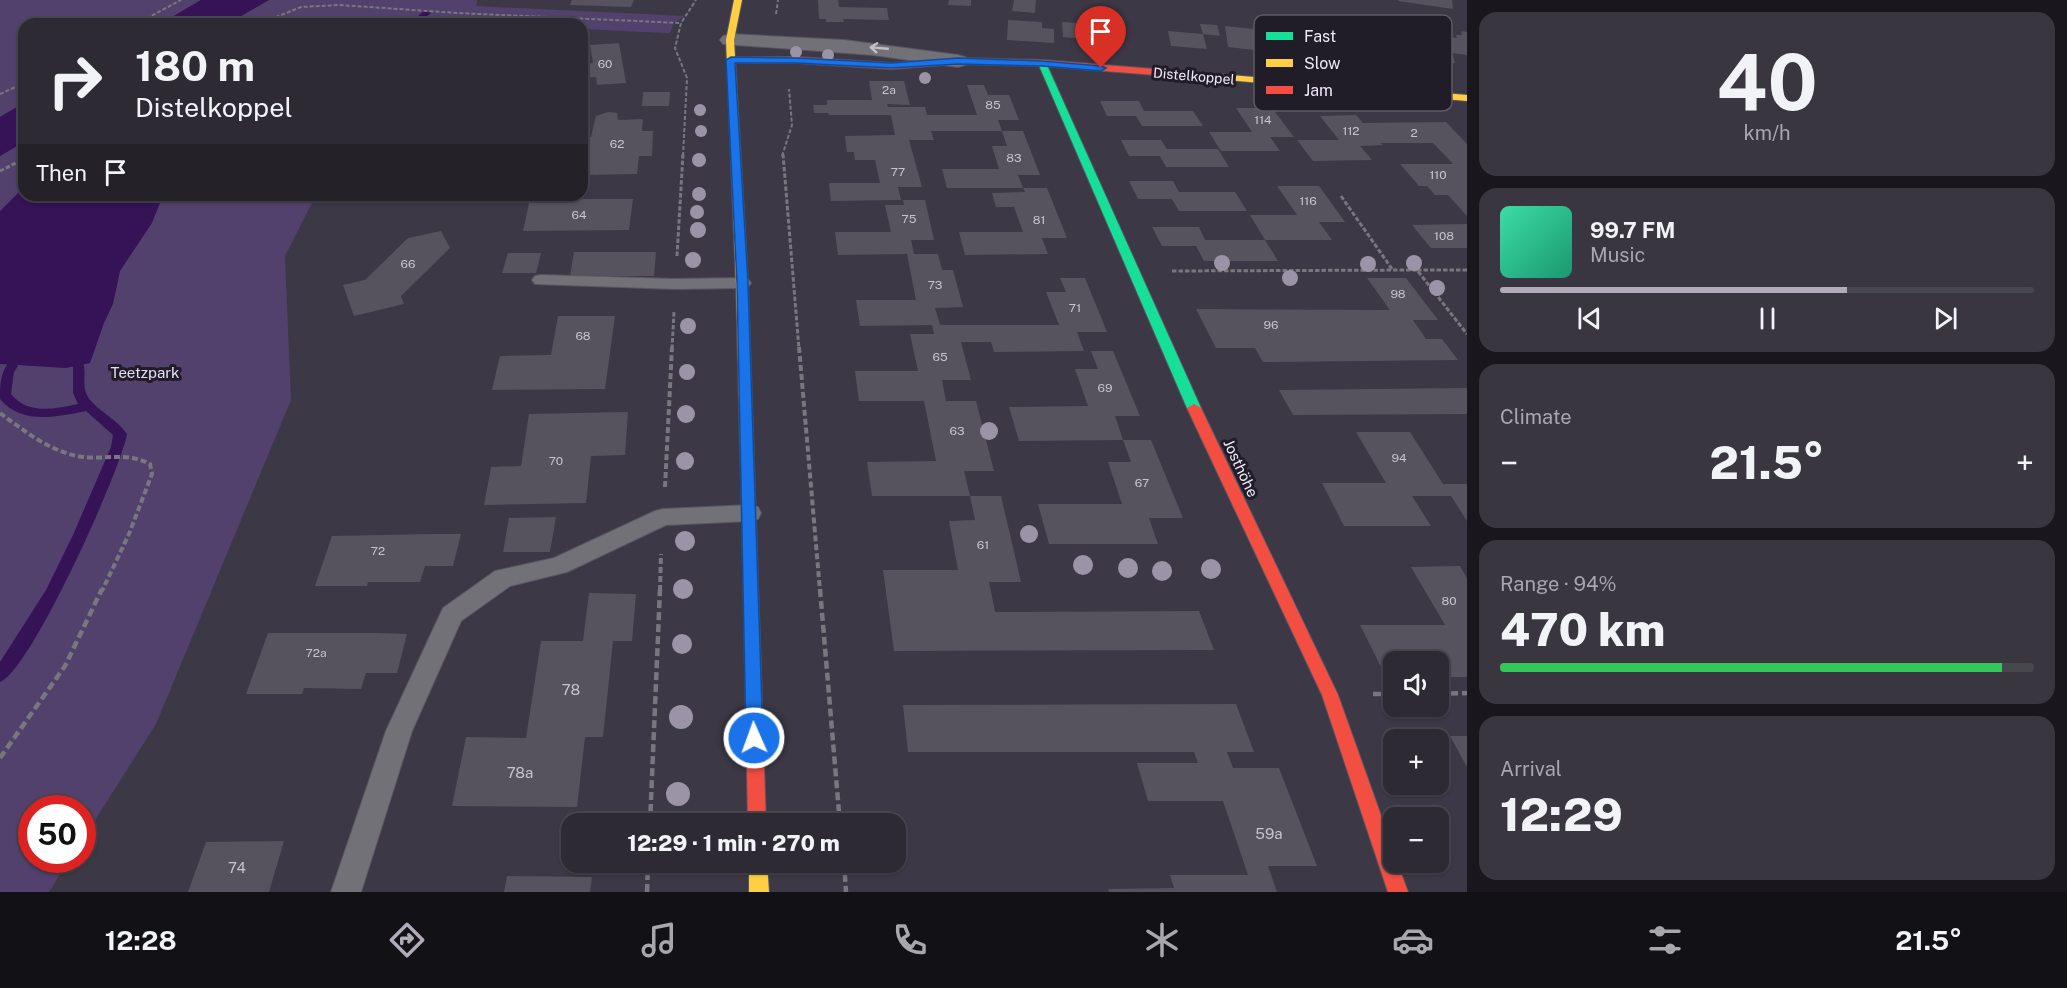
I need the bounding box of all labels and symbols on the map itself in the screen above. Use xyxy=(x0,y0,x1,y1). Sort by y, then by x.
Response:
pin xyxy=(1075,6,1126,68)
legend xyxy=(1254,15,1452,111)
text: Fast xyxy=(1304,27,1336,46)
one-way arrow xyxy=(870,42,890,53)
text: Slow xyxy=(1304,54,1341,73)
house number: 60 xyxy=(598,57,612,71)
street label: Distelkoppel xyxy=(1153,64,1235,88)
text: Jam xyxy=(1304,81,1333,100)
house number: 2a xyxy=(882,83,896,97)
house number: 85 xyxy=(985,98,1001,112)
house number: 114 xyxy=(1254,113,1272,127)
house number: 112 xyxy=(1343,124,1359,138)
house number: 2 xyxy=(1410,126,1418,140)
house number: 62 xyxy=(610,137,624,151)
house number: 83 xyxy=(1006,151,1022,165)
house number: 77 xyxy=(891,165,905,179)
house number: 110 xyxy=(1429,168,1447,182)
house number: 116 xyxy=(1299,194,1317,208)
house number: 64 xyxy=(572,208,587,222)
house number: 75 xyxy=(902,212,917,226)
house number: 81 xyxy=(1033,213,1045,227)
house number: 108 xyxy=(1434,229,1454,243)
house number: 66 xyxy=(401,257,415,271)
house number: 73 xyxy=(928,278,942,292)
house number: 98 xyxy=(1390,287,1406,301)
house number: 71 xyxy=(1069,301,1081,315)
house number: 96 xyxy=(1264,318,1278,332)
house number: 68 xyxy=(575,329,591,343)
house number: 65 xyxy=(932,350,948,364)
park label: Teetzpark xyxy=(111,364,179,381)
house number: 69 xyxy=(1098,381,1112,395)
house number: 63 xyxy=(950,424,964,438)
street label: Josthöhe xyxy=(1220,436,1262,500)
house number: 94 xyxy=(1391,451,1407,465)
house number: 70 xyxy=(549,454,563,468)
house number: 67 xyxy=(1135,476,1149,490)
house number: 61 xyxy=(977,538,989,552)
house number: 72 xyxy=(371,544,385,558)
house number: 80 xyxy=(1441,594,1457,608)
house number: 72a xyxy=(305,646,327,660)
house number: 78 xyxy=(562,681,580,698)
position arrow xyxy=(722,706,786,770)
house number: 78a xyxy=(507,764,533,781)
speed limit sign: 50 xyxy=(18,795,96,873)
house number: 59a xyxy=(1255,825,1283,842)
house number: 74 xyxy=(228,859,246,876)

